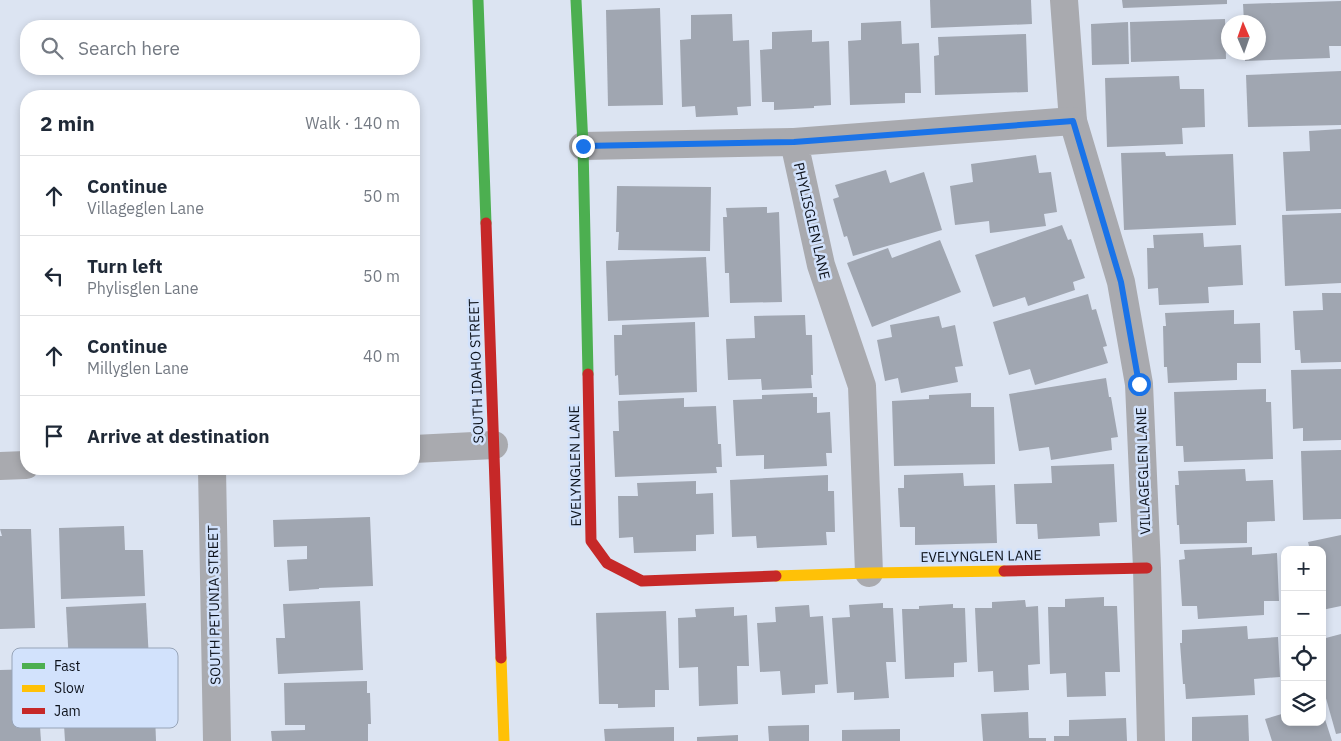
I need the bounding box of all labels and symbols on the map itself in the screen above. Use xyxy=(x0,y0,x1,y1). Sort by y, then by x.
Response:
north arrow xyxy=(1221,15,1266,60)
route end xyxy=(572,135,595,158)
street label: PHYLISGLEN LANE xyxy=(790,161,834,281)
street label: SOUTH IDAHO STREET xyxy=(464,298,488,444)
route start xyxy=(1128,373,1151,396)
street label: EVELYNGLEN LANE xyxy=(565,405,585,527)
street label: VILLAGEGLEN LANE xyxy=(1132,407,1154,535)
street label: SOUTH PETUNIA STREET xyxy=(204,525,224,685)
street label: EVELYNGLEN LANE xyxy=(920,546,1042,566)
legend xyxy=(12,648,178,728)
text: Fast xyxy=(54,657,80,675)
text: Slow xyxy=(54,679,85,697)
text: Jam xyxy=(54,702,81,720)

